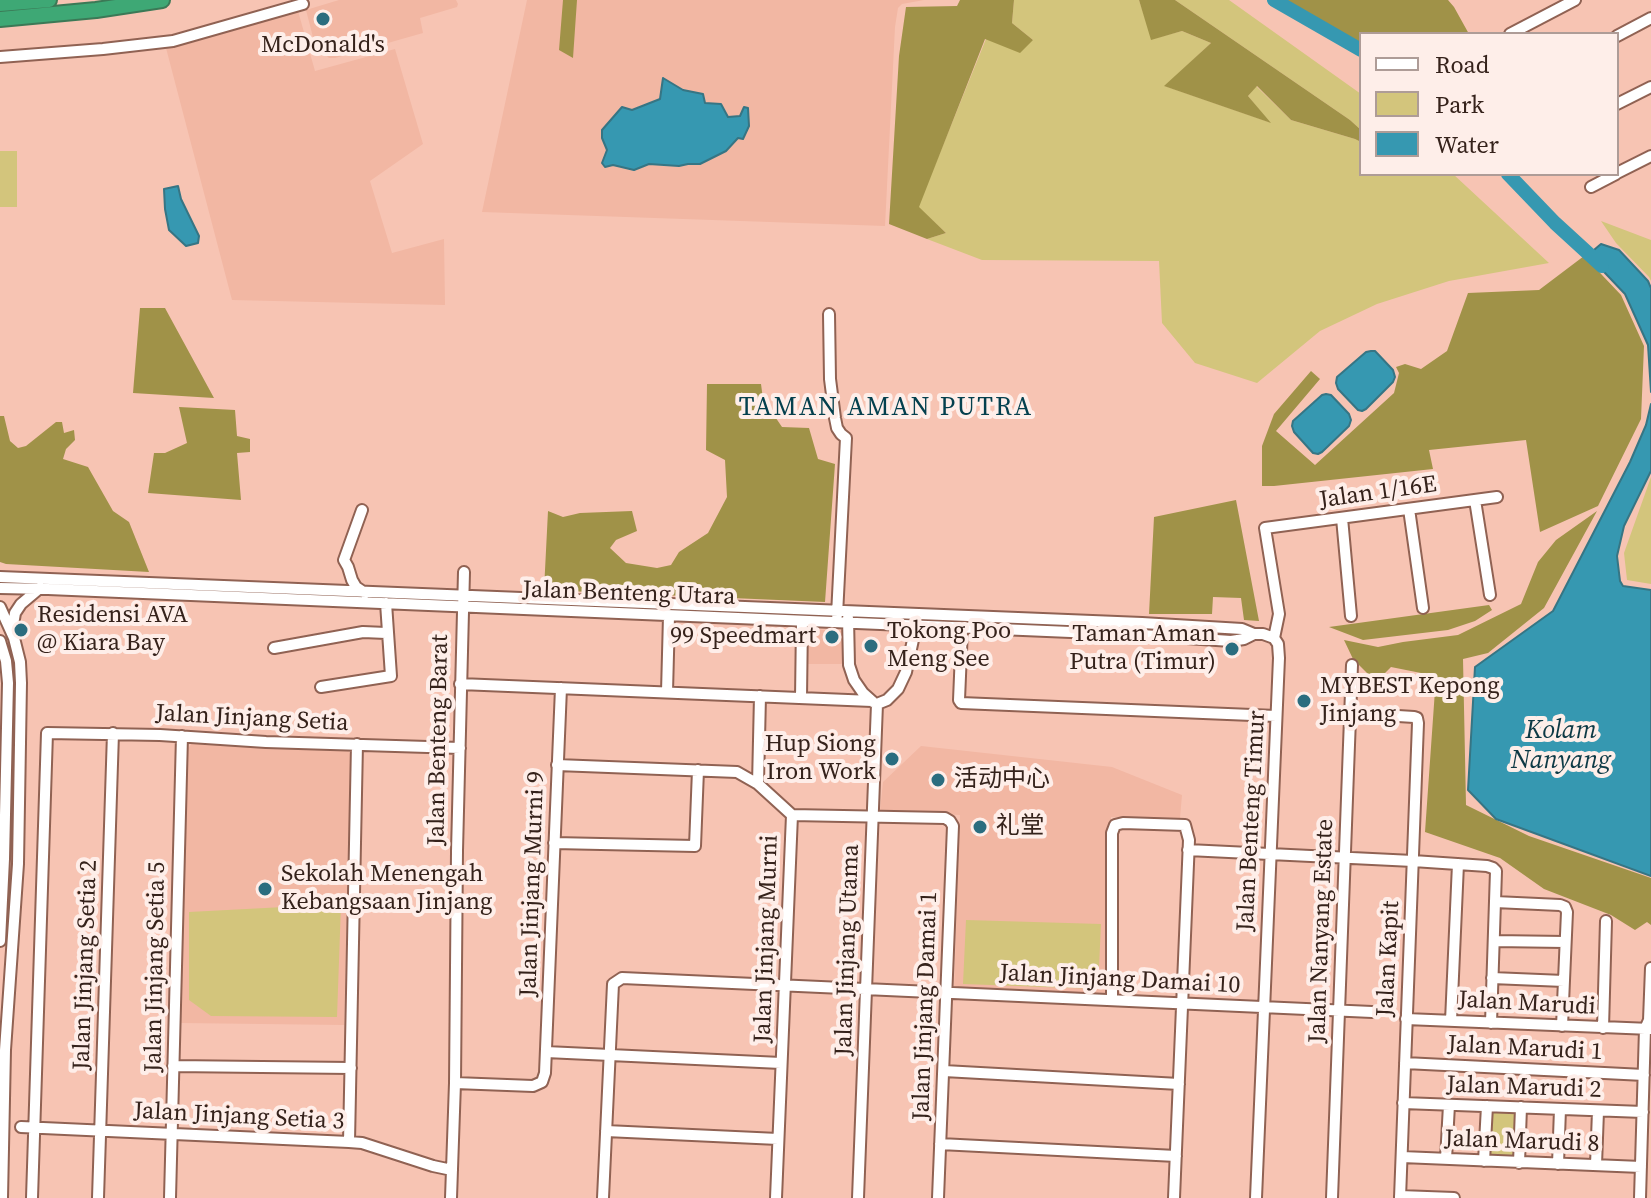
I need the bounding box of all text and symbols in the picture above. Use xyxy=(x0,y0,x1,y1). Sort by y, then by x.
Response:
marker: McDonald's xyxy=(314,10,332,28)
place label: McDonald's xyxy=(261,32,385,60)
legend xyxy=(1359,32,1619,176)
text: Road xyxy=(1435,48,1489,81)
text: Park xyxy=(1435,88,1484,121)
text: Water xyxy=(1435,128,1499,161)
district label: TAMAN AMAN PUTRA xyxy=(739,392,1033,424)
street label: Jalan 1/16E xyxy=(1318,471,1438,515)
street label: Jalan Benteng Utara xyxy=(522,576,736,612)
place label: Residensi AVA @ Kiara Bay xyxy=(37,602,188,658)
place label: Tokong Poo Meng See xyxy=(887,618,1011,674)
marker: Residensi AVA @ Kiara Bay xyxy=(12,621,30,639)
place label: Taman Aman Putra (Timur) xyxy=(1069,621,1216,677)
place label: 99 Speedmart xyxy=(670,623,816,651)
marker: 99 Speedmart xyxy=(823,628,841,646)
street label: Jalan Benteng Barat xyxy=(423,634,455,846)
marker: Tokong Poo Meng See xyxy=(862,637,880,655)
marker: Taman Aman Putra (Timur) xyxy=(1223,640,1241,658)
place label: MYBEST Kepong Jinjang xyxy=(1320,673,1500,729)
marker: MYBEST Kepong Jinjang xyxy=(1295,692,1313,710)
street label: Jalan Jinjang Setia xyxy=(155,700,349,738)
street label: Jalan Benteng Timur xyxy=(1232,710,1272,932)
water label: Kolam Nanyang xyxy=(1511,715,1611,776)
place label: Hup Siong Iron Work xyxy=(765,731,876,787)
marker: Hup Siong Iron Work xyxy=(883,750,901,768)
place label: 活动中心 xyxy=(954,766,1050,794)
street label: Jalan Jinjang Murni 9 xyxy=(515,771,551,997)
marker: 活动中心 xyxy=(929,771,947,789)
place label: 礼堂 xyxy=(996,813,1044,841)
marker: 礼堂 xyxy=(971,818,989,836)
street label: Jalan Nanyang Estate xyxy=(1304,818,1340,1044)
street label: Jalan Jinjang Murni xyxy=(749,834,785,1044)
street label: Jalan Jinjang Utama xyxy=(830,843,866,1057)
street label: Jalan Jinjang Setia 2 xyxy=(68,859,104,1071)
street label: Jalan Jinjang Setia 5 xyxy=(140,861,172,1073)
place label: Sekolah Menengah Kebangsaan Jinjang xyxy=(281,861,492,917)
marker: Sekolah Menengah Kebangsaan Jinjang xyxy=(256,880,274,898)
street label: Jalan Jinjang Damai 1 xyxy=(908,891,944,1121)
street label: Jalan Kapit xyxy=(1372,900,1406,1018)
street label: Jalan Jinjang Damai 10 xyxy=(999,959,1241,1001)
street label: Jalan Marudi xyxy=(1458,986,1596,1022)
street label: Jalan Marudi 1 xyxy=(1447,1031,1603,1067)
street label: Jalan Marudi 2 xyxy=(1446,1071,1602,1105)
street label: Jalan Jinjang Setia 3 xyxy=(133,1097,345,1137)
street label: Jalan Marudi 8 xyxy=(1444,1125,1600,1159)

